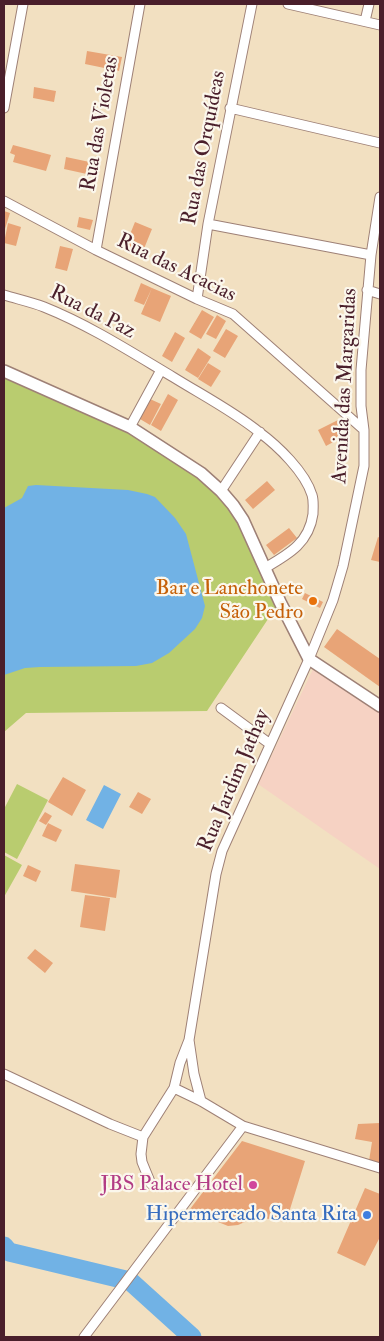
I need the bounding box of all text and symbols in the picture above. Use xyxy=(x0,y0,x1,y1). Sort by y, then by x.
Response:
street label: Rua das Violetas xyxy=(77,55,125,193)
street label: Rua das Orquídeas xyxy=(178,69,232,227)
street label: Rua das Acacias xyxy=(112,229,240,309)
street label: Rua da Paz xyxy=(45,281,139,345)
street label: Avenida das Margaridas xyxy=(328,288,364,484)
place label: Bar e Lanchonete São Pedro xyxy=(156,576,303,626)
marker: Bar e Lanchonete São Pedro xyxy=(307,595,319,607)
street label: Rua Jardim Jathay xyxy=(194,706,276,856)
place label: JBS Palace Hotel xyxy=(100,1172,243,1198)
marker: JBS Palace Hotel xyxy=(247,1179,259,1191)
place label: Hipermercado Santa Rita xyxy=(146,1202,357,1228)
marker: Hipermercado Santa Rita xyxy=(361,1209,373,1221)

